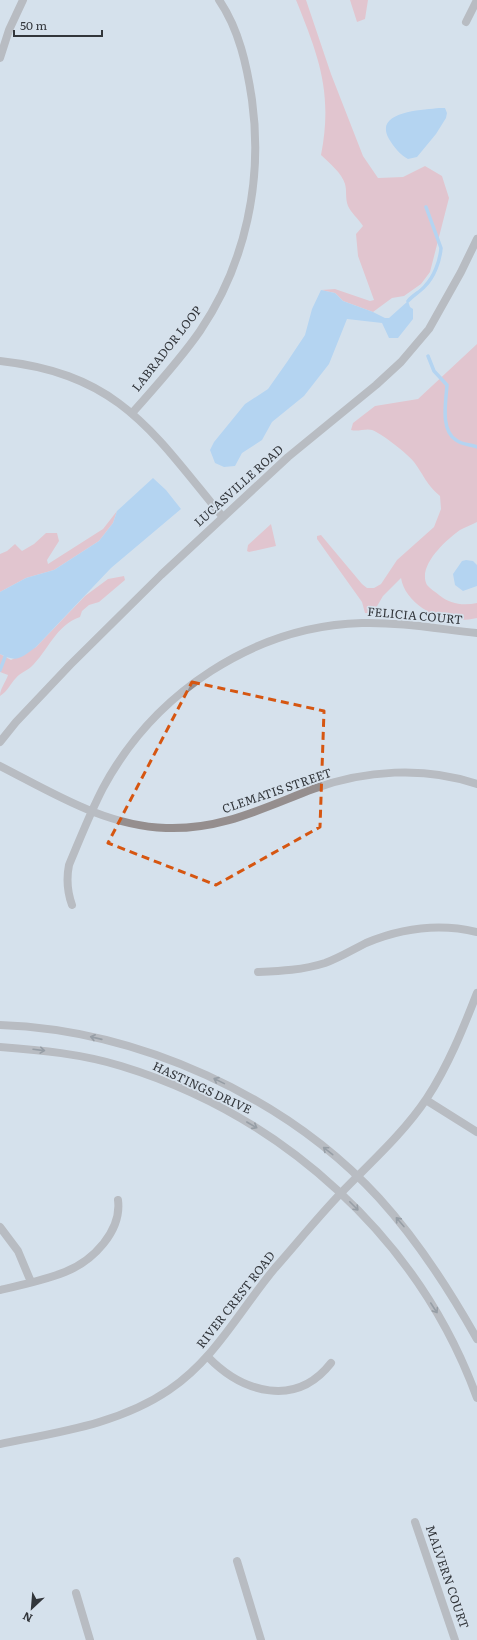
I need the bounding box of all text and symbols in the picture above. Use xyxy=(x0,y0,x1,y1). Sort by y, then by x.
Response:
scale bar xyxy=(14,12,102,38)
text: 50 m xyxy=(20,16,47,34)
street label: LABRADOR LOOP xyxy=(127,302,205,395)
street label: LUCASVILLE ROAD xyxy=(190,440,287,530)
street label: FELICIA COURT xyxy=(367,602,464,628)
street label: CLEMATIS STREET xyxy=(219,763,334,817)
one-way arrow xyxy=(90,1033,103,1041)
one-way arrow xyxy=(32,1047,45,1054)
street label: HASTINGS DRIVE xyxy=(150,1056,255,1118)
one-way arrow xyxy=(213,1076,225,1084)
one-way arrow xyxy=(246,1121,258,1129)
one-way arrow xyxy=(322,1147,333,1155)
one-way arrow xyxy=(349,1201,358,1211)
one-way arrow xyxy=(395,1217,404,1227)
street label: RIVER CREST ROAD xyxy=(192,1247,279,1352)
one-way arrow xyxy=(430,1302,438,1313)
street label: MALVERN COURT xyxy=(422,1522,474,1631)
north arrow xyxy=(12,1588,52,1628)
text: N xyxy=(20,1609,35,1627)

